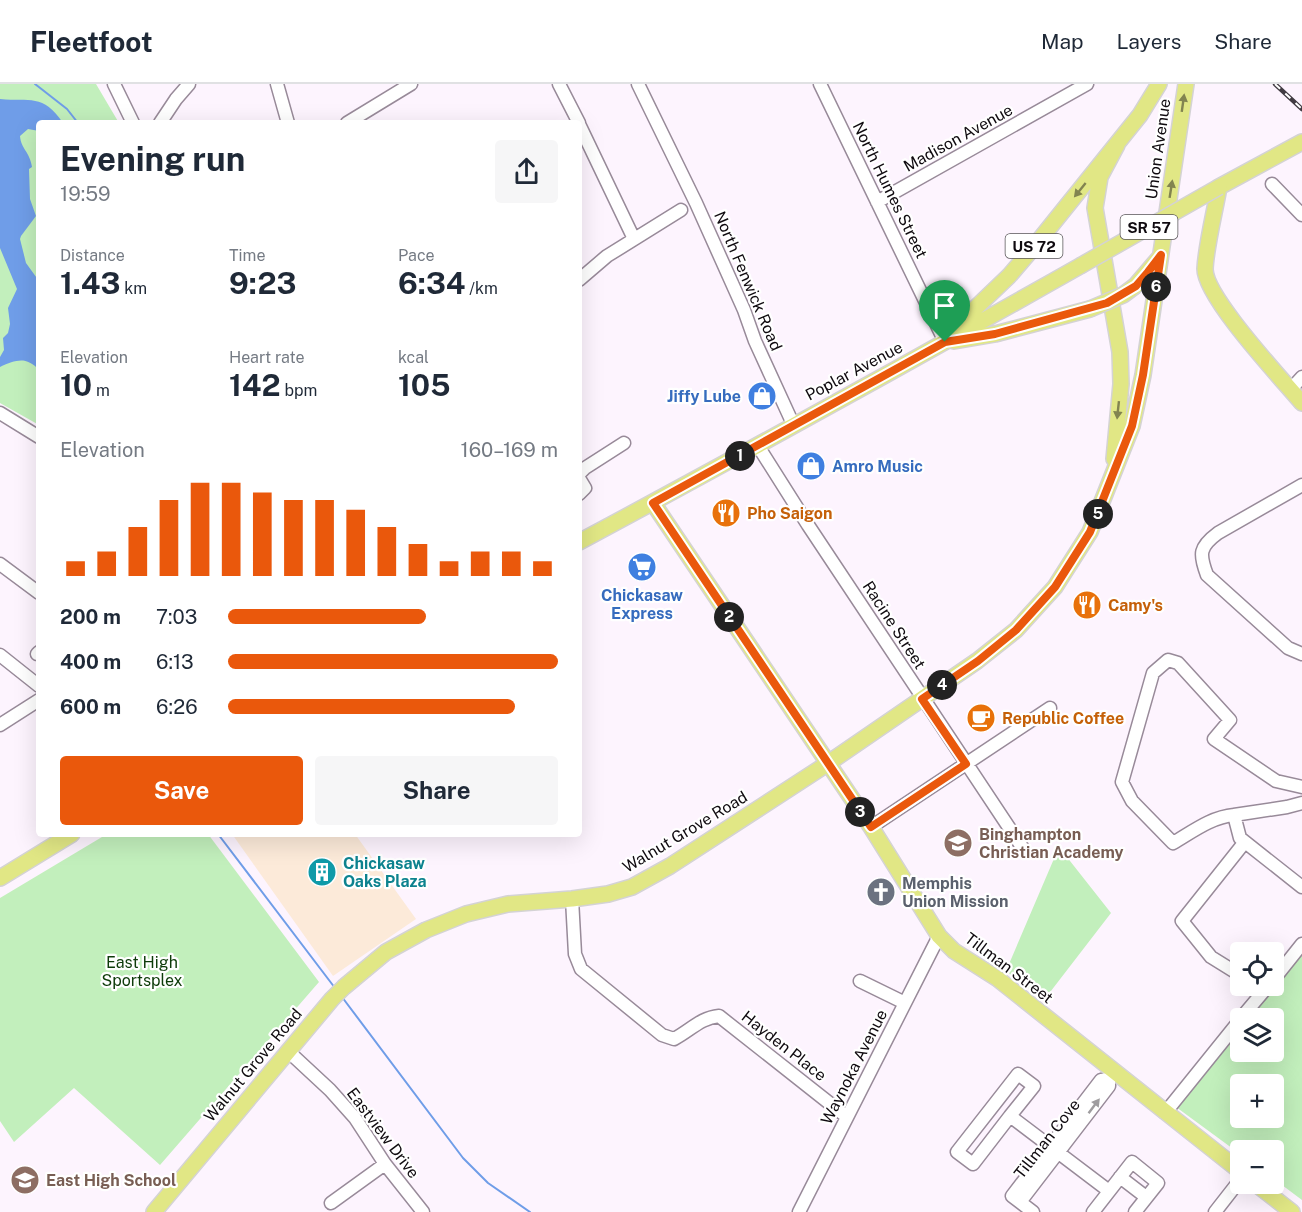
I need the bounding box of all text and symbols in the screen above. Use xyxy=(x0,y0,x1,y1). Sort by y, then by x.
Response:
text: Fleetfoot xyxy=(30,25,153,58)
text: Map xyxy=(1041,29,1084,54)
text: Layers xyxy=(1117,29,1181,54)
text: Share xyxy=(1214,29,1272,54)
one-way arrow xyxy=(1179,94,1188,113)
street label: Union Avenue xyxy=(1142,97,1174,201)
street label: Madison Avenue xyxy=(900,100,1016,176)
street label: North Humes Street xyxy=(849,119,931,261)
text: Evening run xyxy=(60,140,245,178)
button: share xyxy=(495,140,558,203)
one-way arrow xyxy=(1166,179,1175,198)
text: 19:59 xyxy=(60,182,110,206)
one-way arrow xyxy=(1074,183,1086,198)
street label: North Fenwick Road xyxy=(710,209,786,353)
road number: SR 57 xyxy=(1120,215,1178,239)
road number: US 72 xyxy=(1006,234,1062,258)
text: Distance xyxy=(60,246,125,265)
text: Time xyxy=(229,246,265,265)
text: Pace xyxy=(398,246,435,265)
text: 1.43 xyxy=(60,265,120,301)
text: 9:23 xyxy=(229,265,296,301)
text: 6:34 xyxy=(398,265,465,301)
pin: 6 xyxy=(1141,272,1171,302)
text: 6 xyxy=(1151,277,1161,296)
text: km xyxy=(120,279,147,298)
text: /km xyxy=(465,279,498,298)
pin xyxy=(919,280,970,342)
icon: arrive xyxy=(928,289,961,322)
street label: Poplar Avenue xyxy=(802,337,906,405)
text: Elevation xyxy=(60,348,128,367)
text: Heart rate xyxy=(229,348,305,367)
text: kcal xyxy=(398,348,429,367)
text: 10 xyxy=(60,367,92,403)
text: 142 xyxy=(229,367,281,403)
text: 105 xyxy=(398,367,450,403)
shop icon: Jiffy Lube xyxy=(746,380,778,412)
text: m xyxy=(92,381,110,400)
text: bpm xyxy=(281,381,317,400)
place label: Jiffy Lube xyxy=(667,387,741,406)
one-way arrow xyxy=(1113,401,1123,420)
text: Elevation xyxy=(60,438,145,462)
text: 160–169 m xyxy=(461,438,558,462)
pin: 1 xyxy=(725,441,755,471)
text: 1 xyxy=(737,446,743,465)
shop icon: Amro Music xyxy=(795,450,827,482)
place label: Amro Music xyxy=(832,457,923,476)
restaurant icon: Pho Saigon xyxy=(710,497,742,529)
pin: 5 xyxy=(1083,499,1113,529)
place label: Pho Saigon xyxy=(747,504,832,523)
text: 5 xyxy=(1093,504,1103,523)
supermarket icon: Chickasaw Express xyxy=(626,551,658,583)
street label: Racine Street xyxy=(859,577,929,673)
place label: Chickasaw Express xyxy=(601,586,683,623)
restaurant icon: Camy's xyxy=(1071,589,1103,621)
place label: Camy's xyxy=(1108,596,1163,615)
pin: 2 xyxy=(714,602,744,632)
text: 200 m xyxy=(60,605,121,629)
text: 7:03 xyxy=(156,605,197,629)
text: 2 xyxy=(724,607,734,626)
text: 400 m xyxy=(60,650,121,674)
text: 6:13 xyxy=(156,650,194,674)
pin: 4 xyxy=(927,670,957,700)
text: 4 xyxy=(937,675,947,694)
text: 600 m xyxy=(60,695,121,719)
text: 6:26 xyxy=(156,695,198,719)
cafe icon: Republic Coffee xyxy=(965,702,997,734)
place label: Republic Coffee xyxy=(1002,709,1124,728)
button: Save xyxy=(60,756,303,825)
button: Share xyxy=(315,756,558,825)
street label: Walnut Grove Road xyxy=(619,787,751,877)
pin: 3 xyxy=(845,797,875,827)
text: 3 xyxy=(855,802,865,821)
place label: Binghampton Christian Academy xyxy=(979,825,1123,862)
school or university icon: Binghampton Christian Academy xyxy=(942,827,974,859)
place label: Chickasaw Oaks Plaza xyxy=(343,854,427,891)
building icon: Chickasaw Oaks Plaza xyxy=(306,856,338,888)
place label: Memphis Union Mission xyxy=(902,874,1008,911)
church icon: Memphis Union Mission xyxy=(865,876,897,908)
street label: Tillman Street xyxy=(961,929,1057,1007)
map controls xyxy=(1230,942,1284,1194)
button: locate xyxy=(1230,942,1284,996)
park label: East High Sportsplex xyxy=(101,953,183,990)
street label: Walnut Grove Road xyxy=(200,1004,306,1126)
street label: Waynoka Avenue xyxy=(817,1006,891,1128)
street label: Hayden Place xyxy=(738,1007,830,1085)
button: layers xyxy=(1230,1008,1284,1062)
button: + xyxy=(1230,1074,1284,1128)
street label: Eastview Drive xyxy=(343,1084,423,1182)
street label: Tillman Cove xyxy=(1010,1095,1084,1183)
one-way arrow xyxy=(1088,1098,1100,1113)
button: − xyxy=(1230,1140,1284,1194)
school or university icon: East High School xyxy=(9,1164,41,1196)
place label: East High School xyxy=(46,1171,176,1190)

